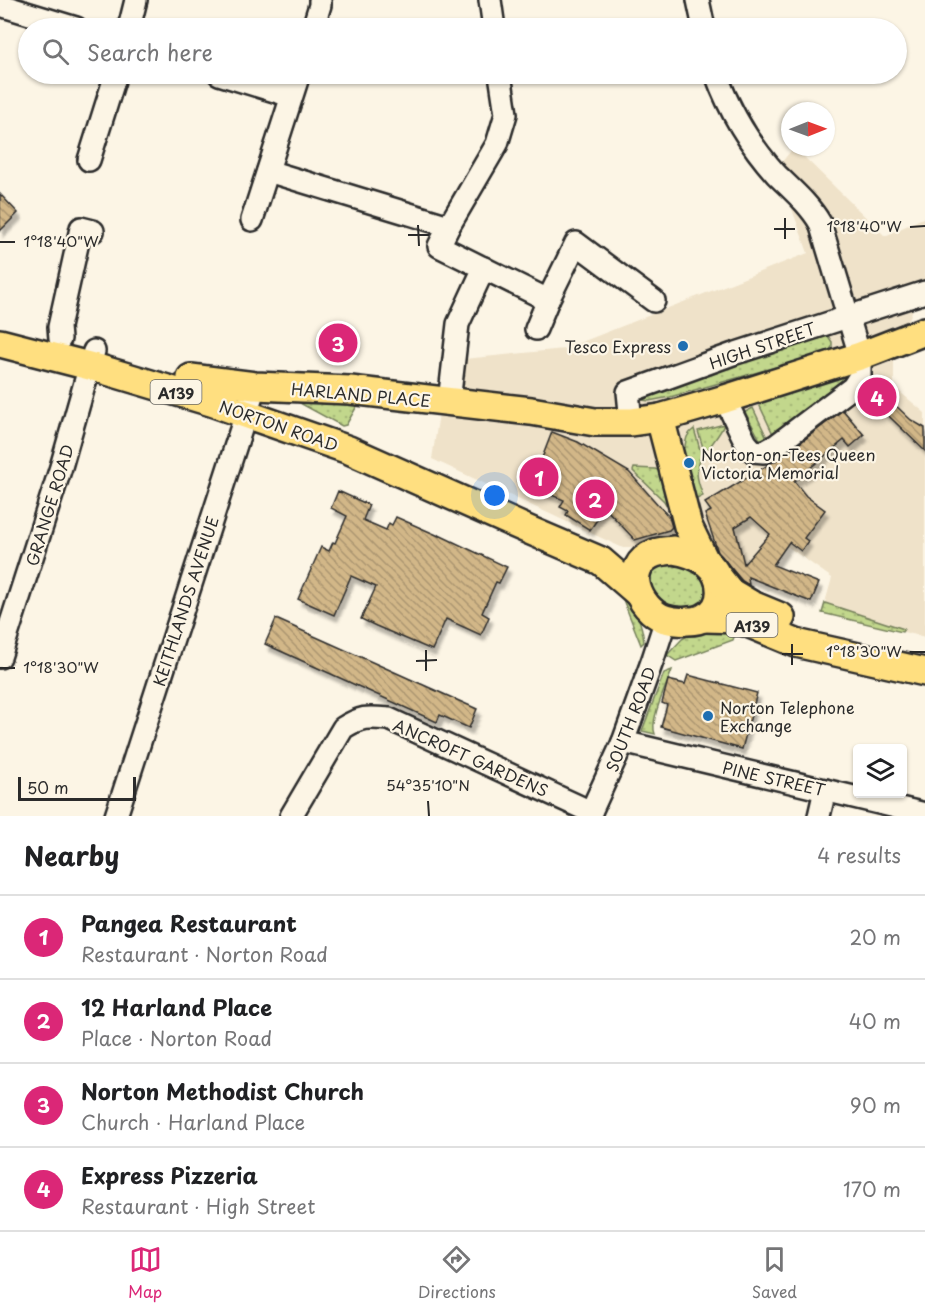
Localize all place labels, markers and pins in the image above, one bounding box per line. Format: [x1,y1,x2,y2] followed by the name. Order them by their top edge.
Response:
[318,320,358,366] pin: 3
[564,334,671,358] place label: Tesco Express
[676,339,690,353] marker: Tesco Express
[858,374,896,420] pin: 4
[701,442,876,484] place label: Norton-on-Tees Queen Victoria Memorial
[520,454,558,500] pin: 1
[682,456,696,470] marker: Norton-on-Tees Queen Victoria Memorial
[576,476,614,522] pin: 2
[720,695,855,737] place label: Norton Telephone Exchange
[701,709,715,723] marker: Norton Telephone Exchange

